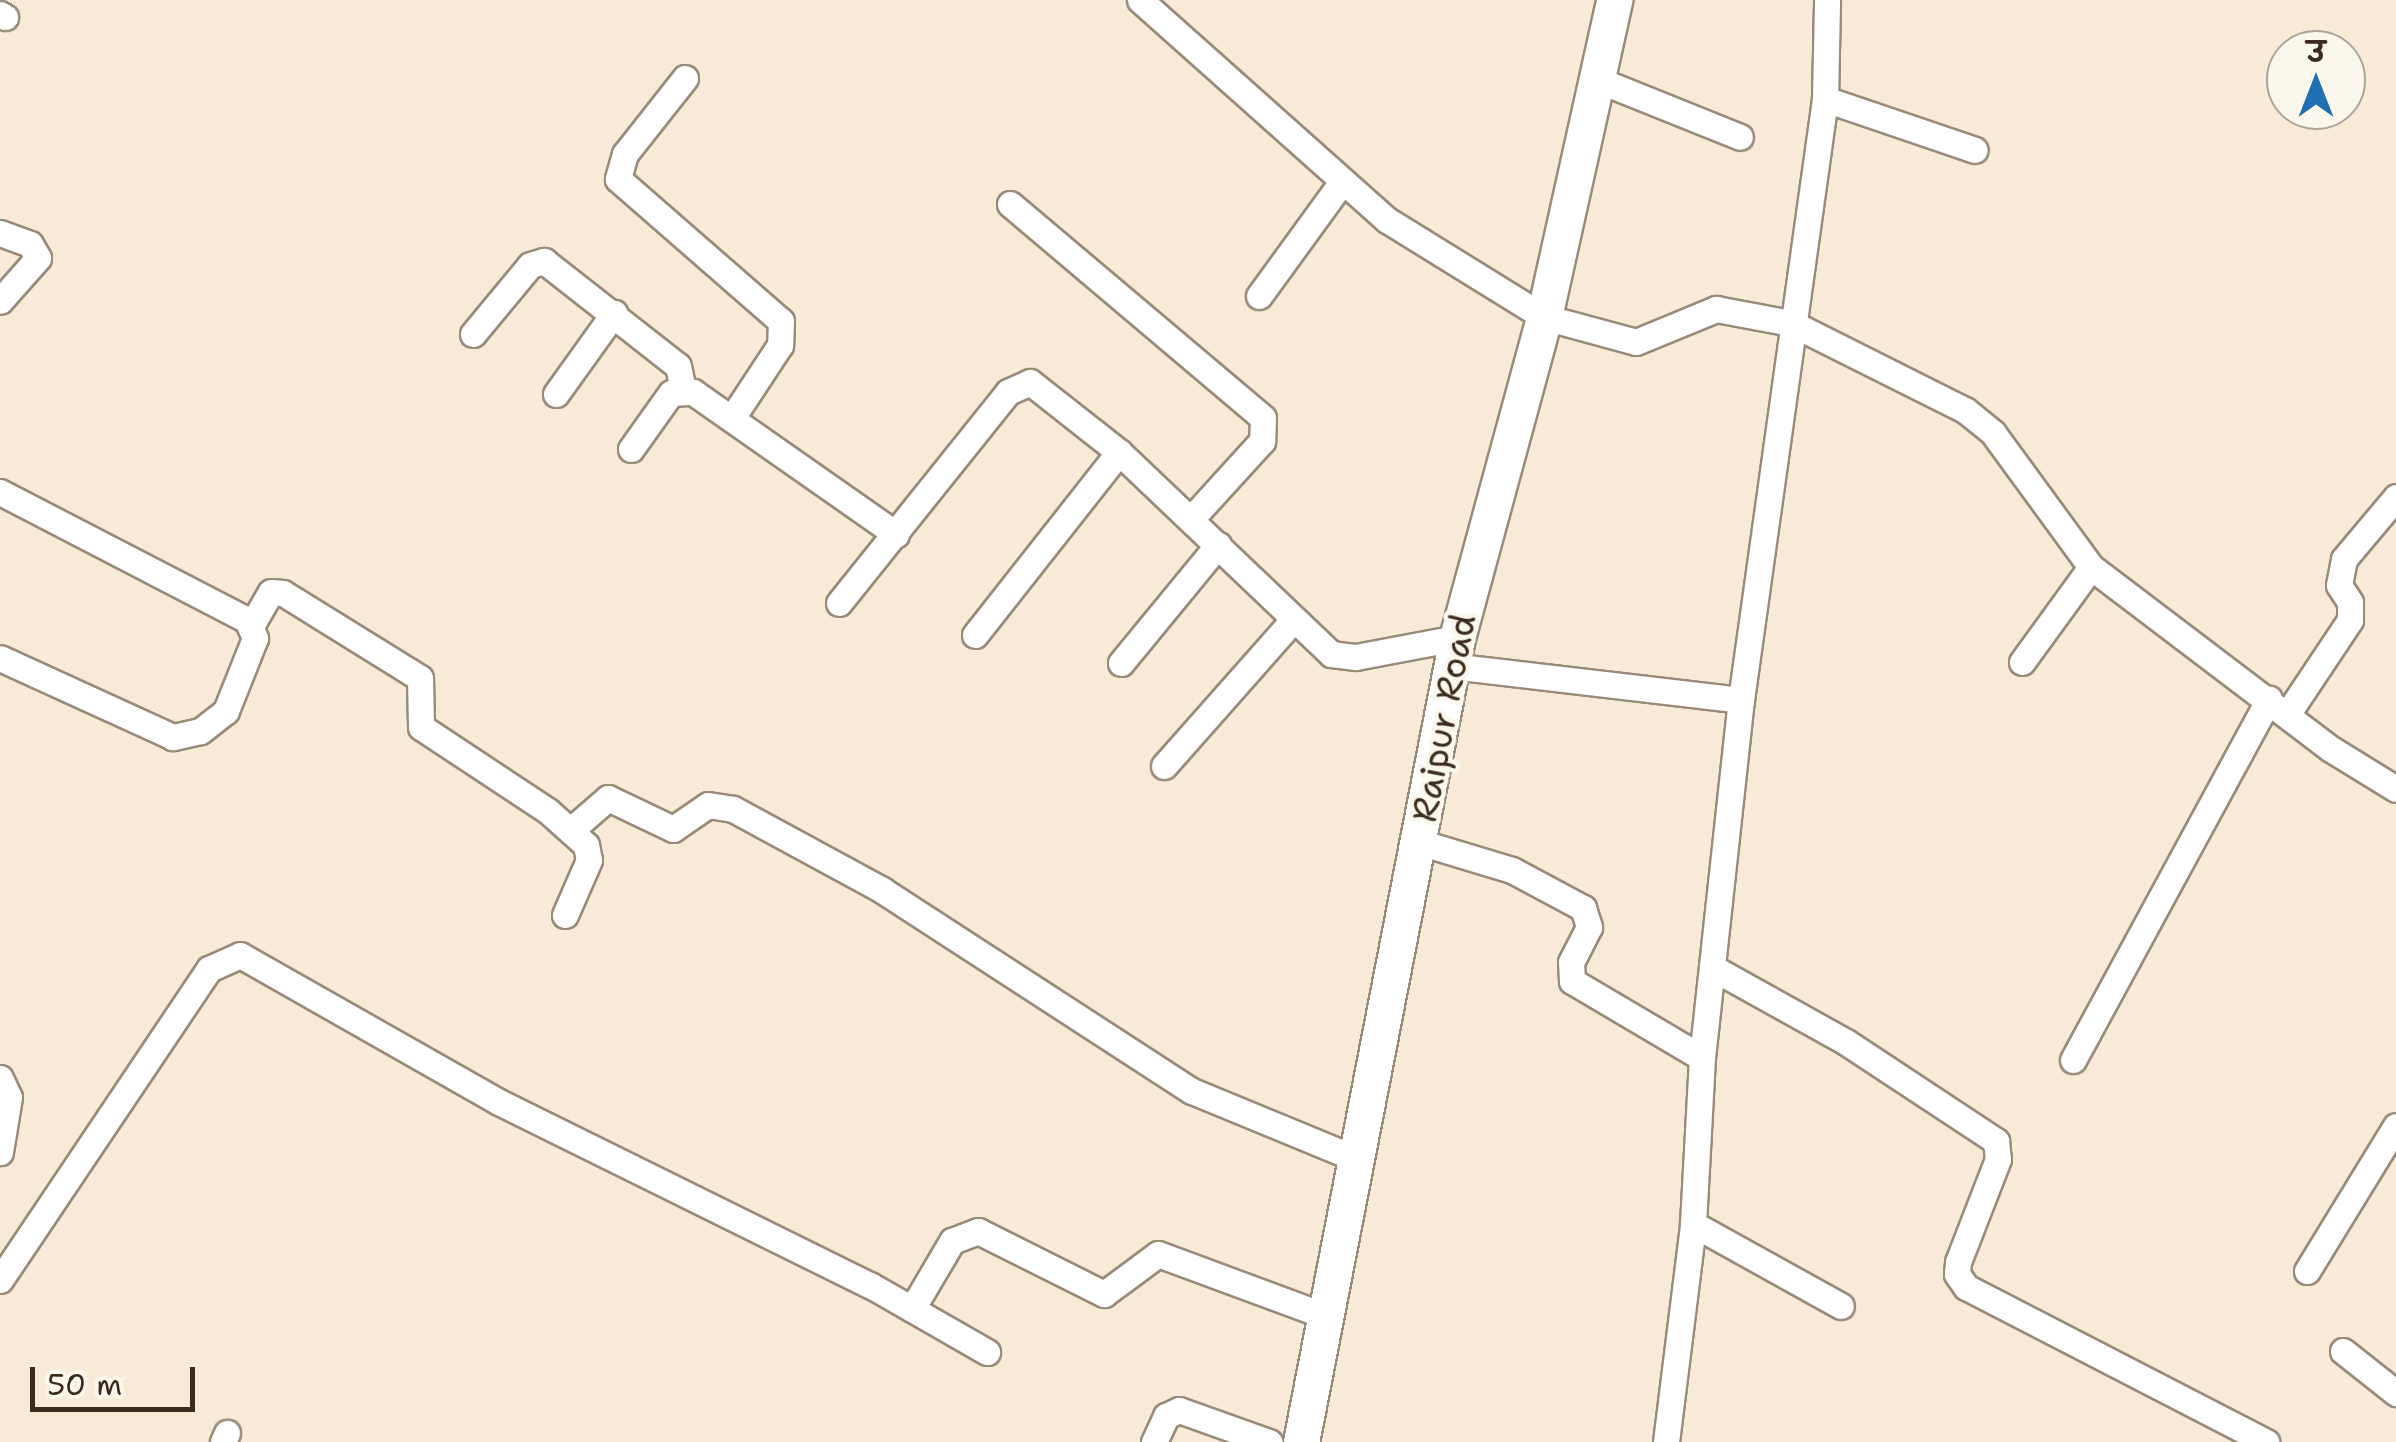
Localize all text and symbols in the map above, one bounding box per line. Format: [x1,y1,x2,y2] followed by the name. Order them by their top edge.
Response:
[2266,30,2366,130] north arrow
[2307,33,2325,71] text: उ
[1403,610,1485,826] street label: Raipur Road
[35,1347,200,1409] scale bar
[47,1364,122,1405] text: 50 m

